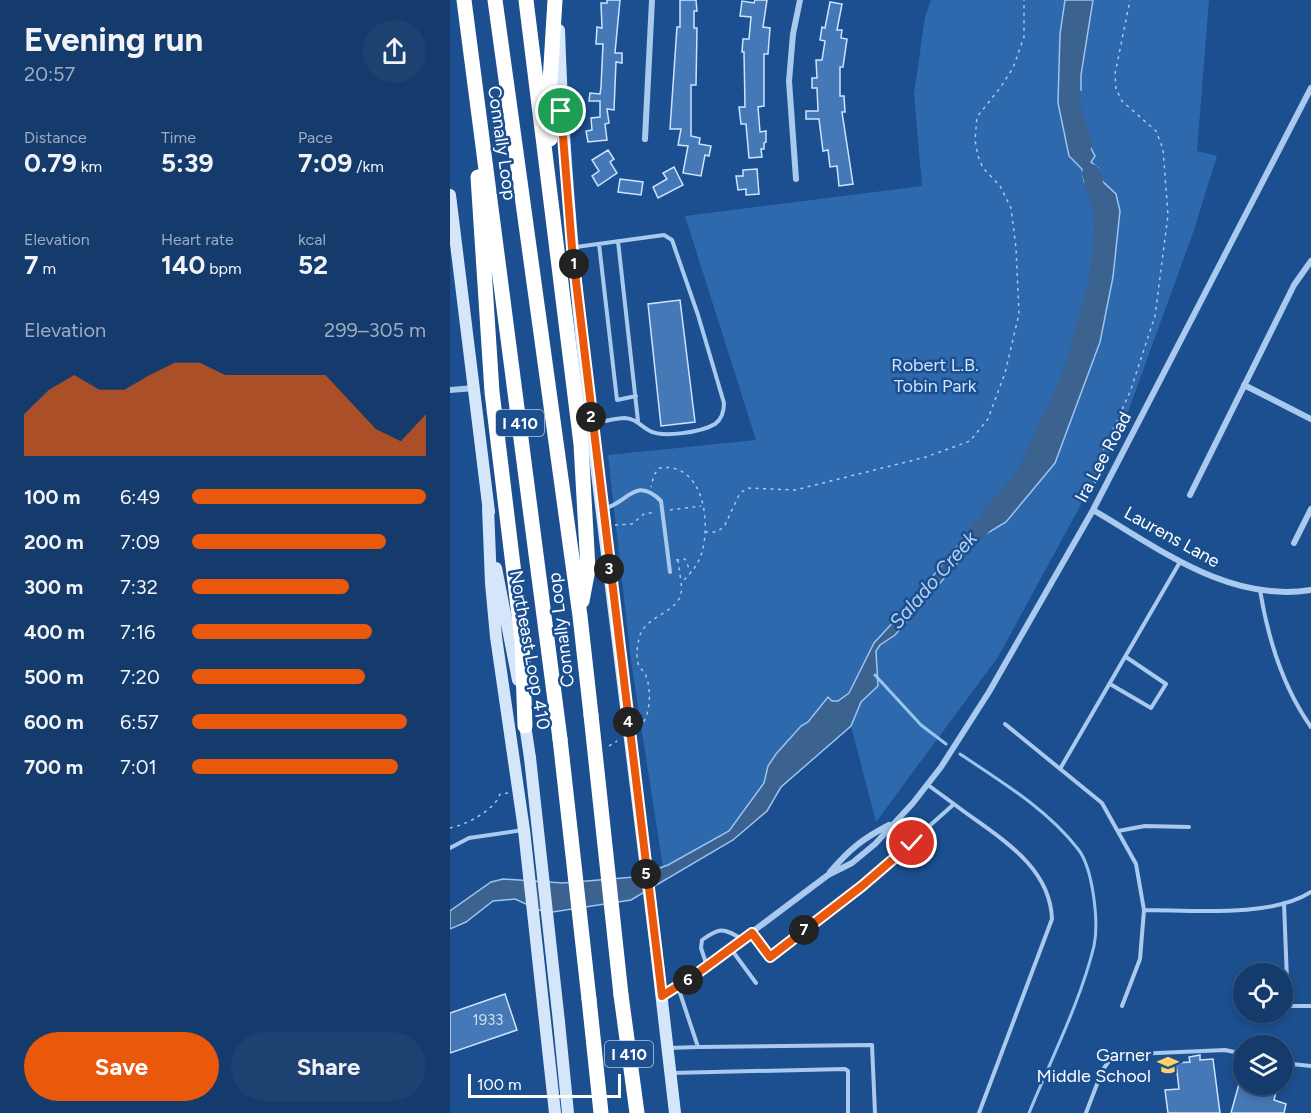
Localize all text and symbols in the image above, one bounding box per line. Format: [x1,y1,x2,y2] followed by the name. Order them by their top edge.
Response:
[24,20,203,59] text: Evening run
[363,20,426,83] button: share
[24,62,75,86] text: 20:57
[483,84,521,202] street label: Connally Loop
[535,85,586,136] pin
[544,94,577,127] icon: arrive
[24,128,87,147] text: Distance
[161,128,196,147] text: Time
[298,128,333,147] text: Pace
[24,147,77,179] text: 0.79
[161,147,213,179] text: 5:39
[298,147,352,179] text: 7:09
[77,157,102,176] text: km
[352,157,384,176] text: /km
[24,230,90,249] text: Elevation
[161,230,234,249] text: Heart rate
[298,230,326,249] text: kcal
[24,249,38,281] text: 7
[161,249,205,281] text: 140
[298,249,328,281] text: 52
[559,249,589,279] pin: 1
[571,254,577,273] text: 1
[38,259,56,278] text: m
[205,259,242,278] text: bpm
[24,318,106,342] text: Elevation
[324,318,426,342] text: 299–305 m
[891,354,979,397] park label: Robert L.B. Tobin Park
[576,402,606,432] pin: 2
[586,407,596,426] text: 2
[1070,408,1136,506] street label: Ira Lee Road
[496,410,544,436] road number: I 410
[24,485,81,509] text: 100 m
[120,485,160,509] text: 6:49
[1120,502,1224,572] street label: Laurens Lane
[884,525,983,634] water label: Salado Creek
[24,530,84,554] text: 200 m
[120,530,160,554] text: 7:09
[594,554,624,584] pin: 3
[605,559,613,578] text: 3
[505,569,555,731] street label: Northeast Loop 410
[543,571,579,689] street label: Connally Loop
[24,575,83,599] text: 300 m
[120,575,158,599] text: 7:32
[24,620,85,644] text: 400 m
[120,620,155,644] text: 7:16
[24,665,84,689] text: 500 m
[120,665,160,689] text: 7:20
[613,707,643,737] pin: 4
[24,710,84,734] text: 600 m
[120,710,159,734] text: 6:57
[623,712,633,731] text: 4
[24,755,83,779] text: 700 m
[120,755,157,779] text: 7:01
[886,817,937,868] pin
[895,826,928,859] icon: check
[631,859,661,889] pin: 5
[641,864,651,883] text: 5
[789,915,819,945] pin: 7
[800,920,808,939] text: 7
[1233,963,1293,1095] map controls
[1233,963,1293,1023] button: locate
[673,965,703,995] pin: 6
[683,970,693,989] text: 6
[472,1011,504,1029] house number: 1933
[24,1032,219,1101] button: Save
[231,1032,426,1101] button: Share
[1233,1035,1293,1095] button: layers
[605,1041,653,1067] road number: I 410
[1037,1044,1151,1087] place label: Garner Middle School
[1156,1053,1180,1077] school or university icon: Garner Middle School
[468,1071,621,1098] scale bar
[477,1075,522,1094] text: 100 m

